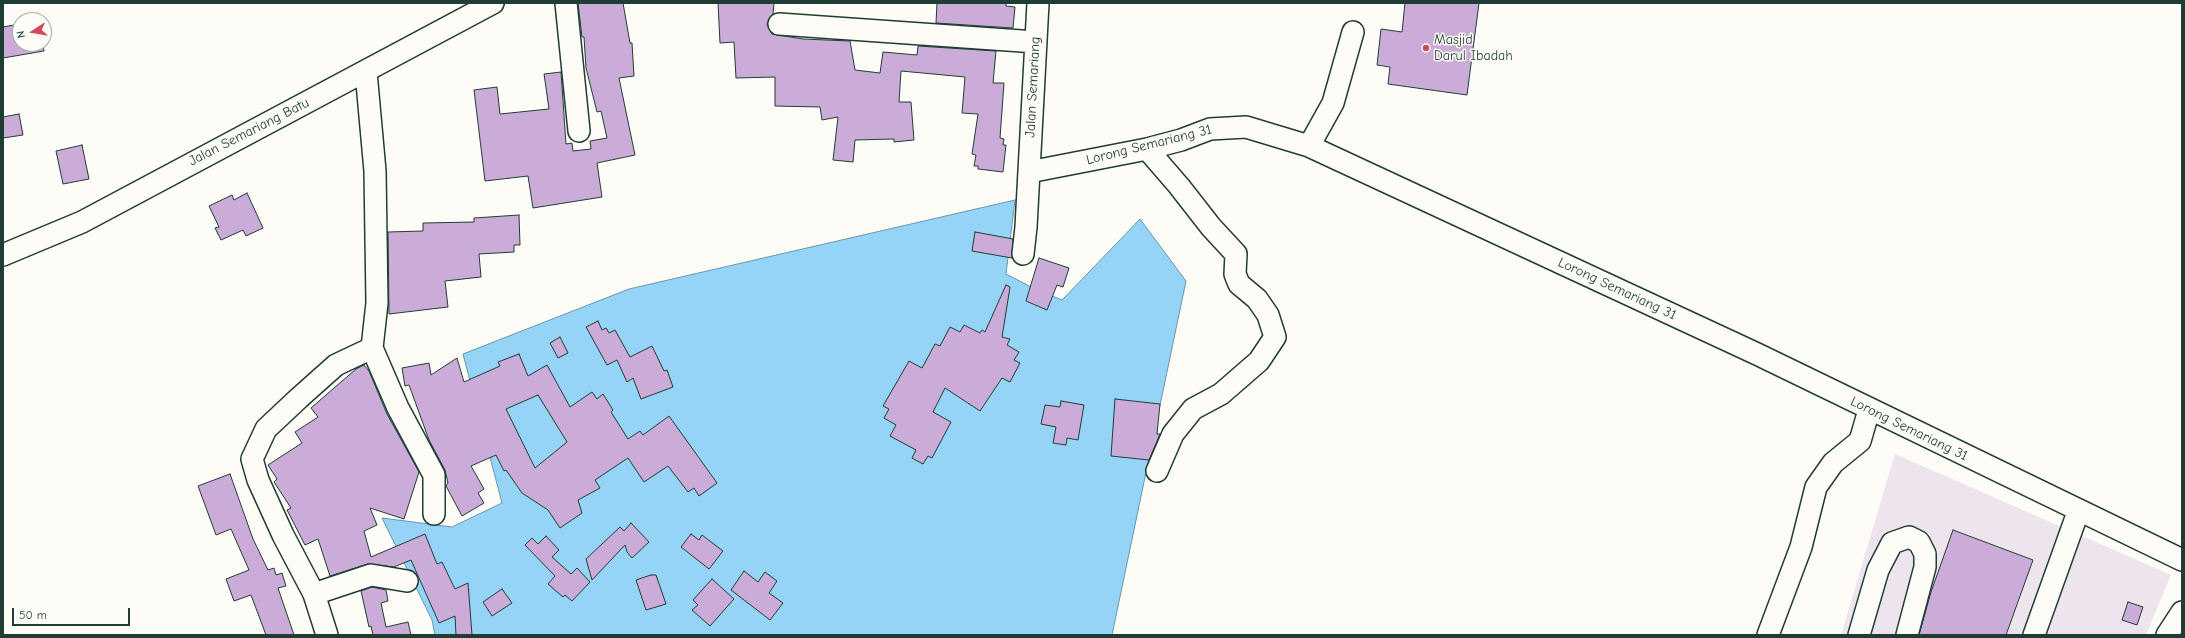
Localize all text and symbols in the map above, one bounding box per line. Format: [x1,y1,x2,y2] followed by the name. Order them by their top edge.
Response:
[12,12,52,52] north arrow
[14,30,28,39] text: N
[1434,32,1513,64] place label: Masjid Darul Ibadah
[1022,36,1044,138] street label: Jalan Semariang
[1421,43,1431,53] marker: Masjid Darul Ibadah
[186,94,312,170] street label: Jalan Semariang Batu
[1085,121,1213,169] street label: Lorong Semariang 31
[1555,254,1679,324] street label: Lorong Semariang 31
[1847,393,1971,465] street label: Lorong Semariang 31
[14,600,132,626] scale bar
[19,608,47,622] text: 50 m

